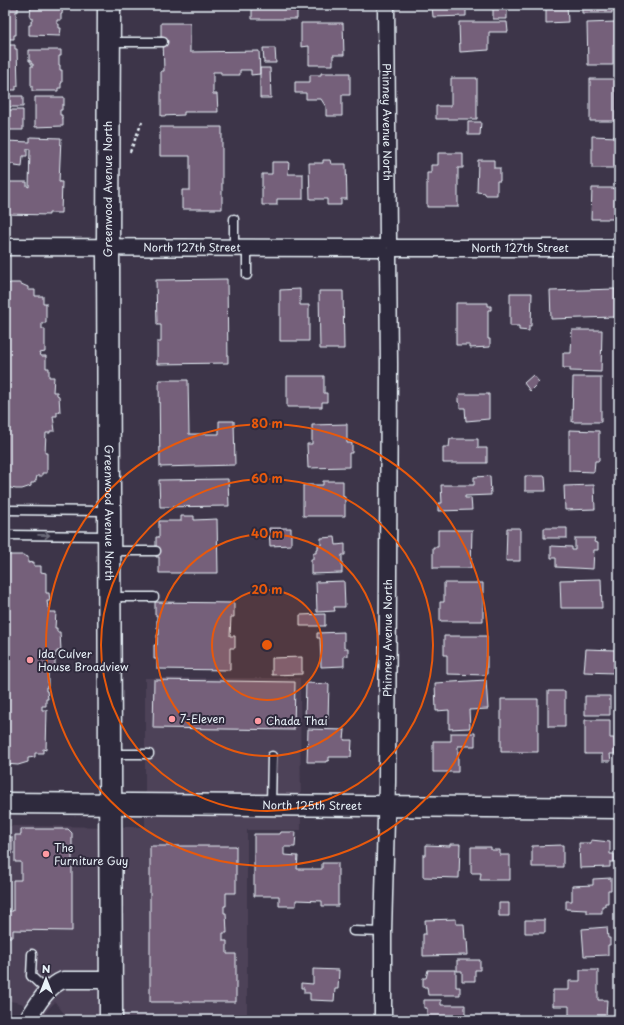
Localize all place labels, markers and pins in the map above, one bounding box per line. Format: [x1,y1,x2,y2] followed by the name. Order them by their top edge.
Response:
[260,638,274,652] centre of rings
[38,645,129,675] place label: Ida Culver House Broadview
[25,655,35,665] marker: Ida Culver House Broadview
[180,710,225,727] place label: 7-Eleven
[266,712,328,729] place label: Chada Thai
[167,714,177,724] marker: 7-Eleven
[253,716,263,726] marker: Chada Thai
[54,839,128,869] place label: The Furniture Guy
[41,849,51,859] marker: The Furniture Guy

